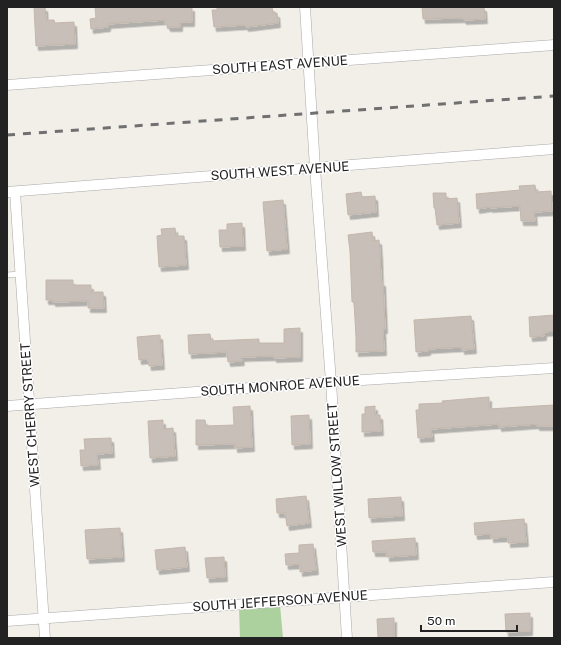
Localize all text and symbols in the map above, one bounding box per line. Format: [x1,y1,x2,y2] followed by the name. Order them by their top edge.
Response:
[212,53,348,77] street label: SOUTH EAST AVENUE
[210,159,350,183] street label: SOUTH WEST AVENUE
[17,342,43,488] street label: WEST CHERRY STREET
[200,373,360,399] street label: SOUTH MONROE AVENUE
[324,402,350,548] street label: WEST WILLOW STREET
[192,587,368,615] street label: SOUTH JEFFERSON AVENUE
[421,607,517,633] scale bar
[427,614,455,628] text: 50 m

